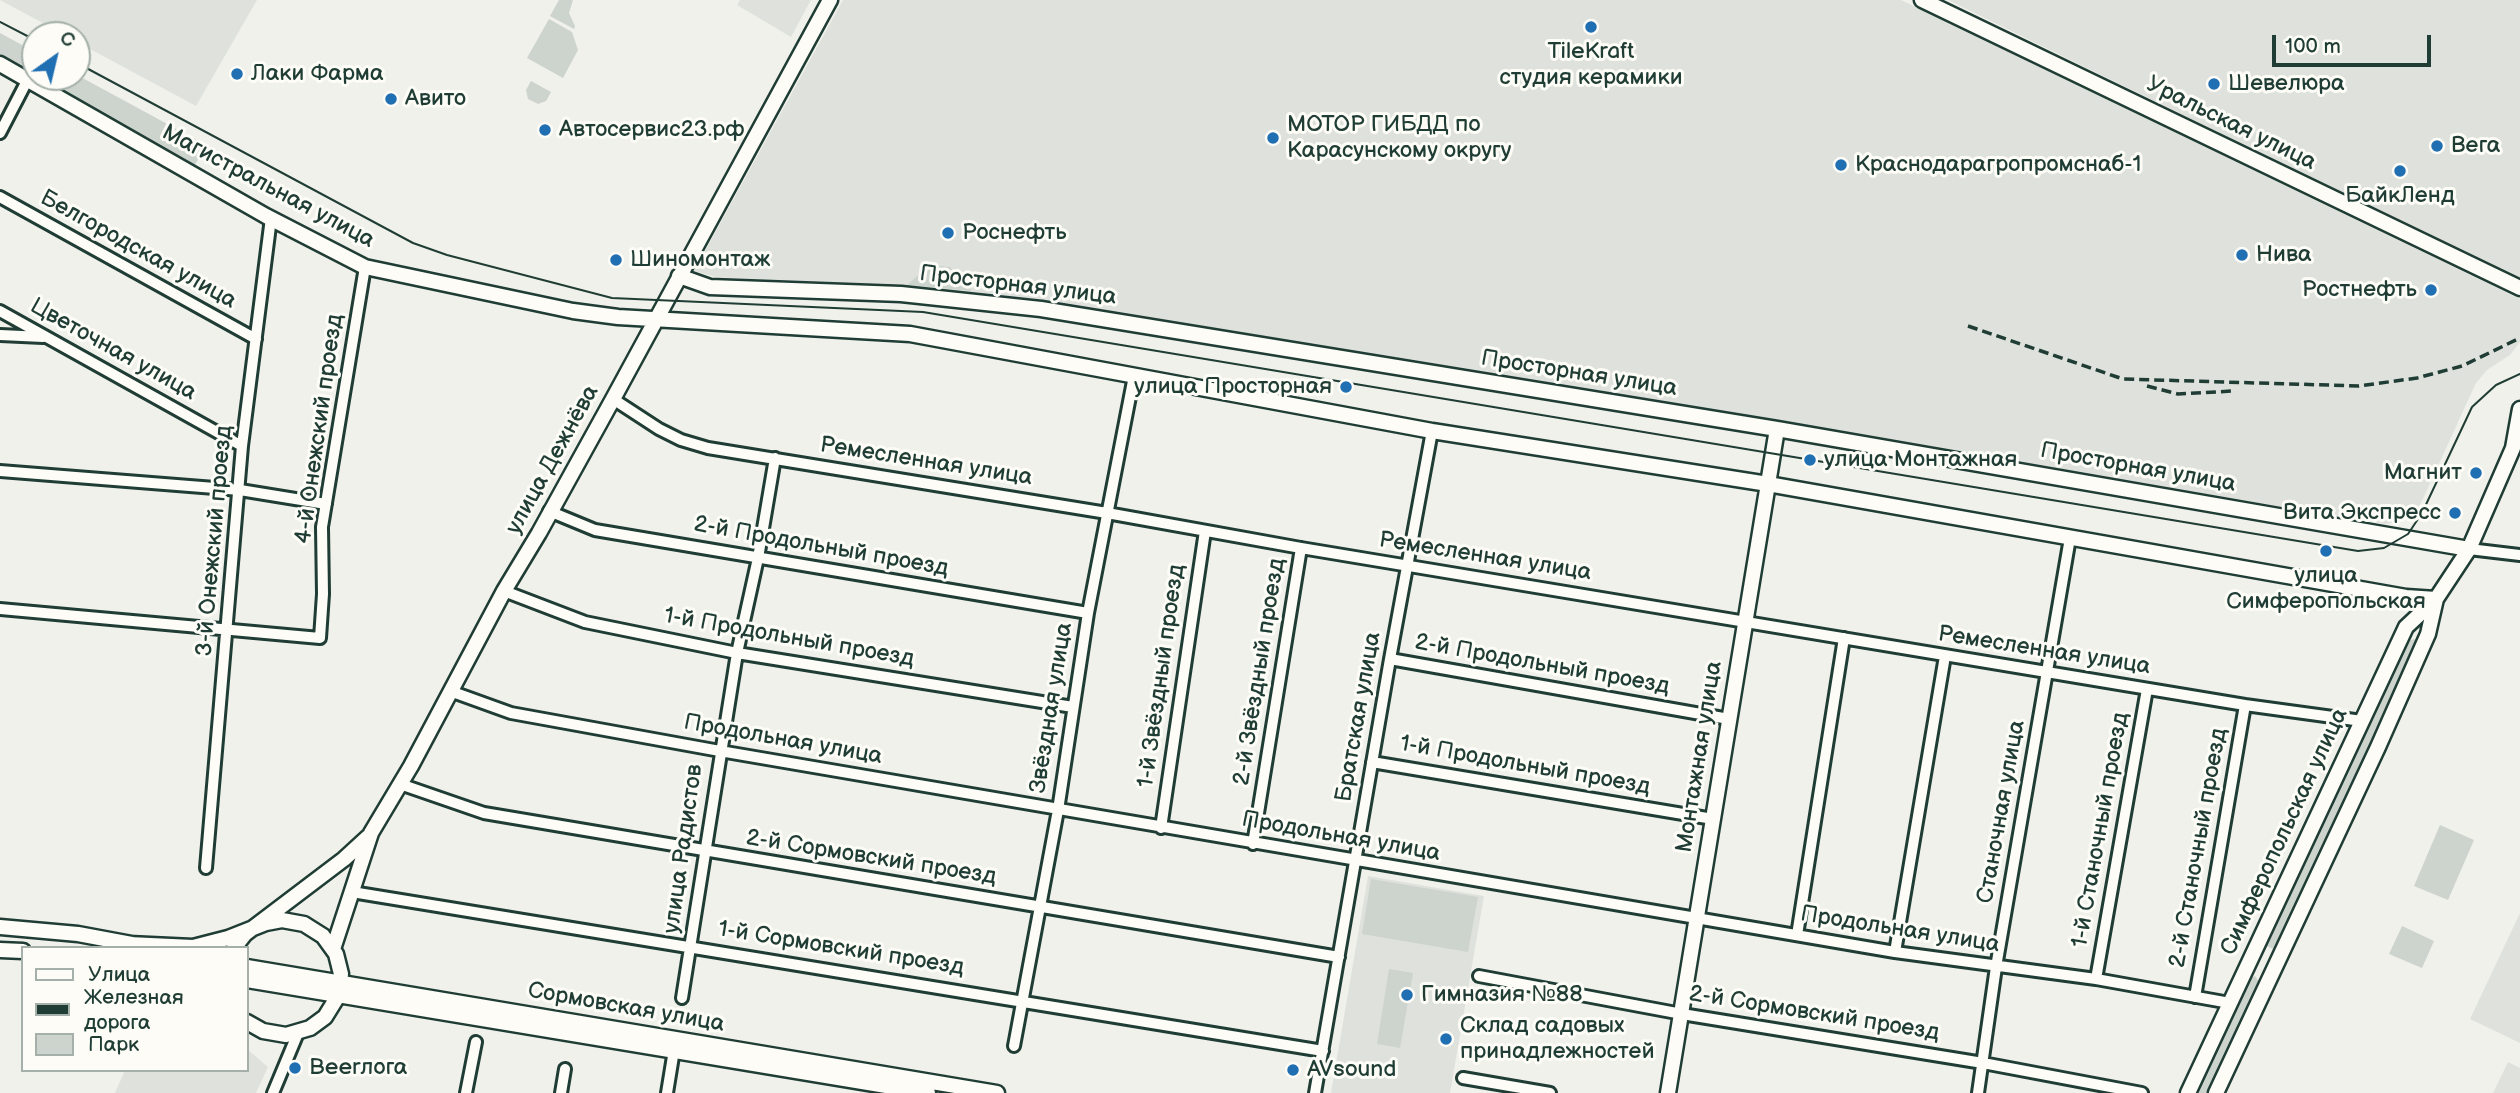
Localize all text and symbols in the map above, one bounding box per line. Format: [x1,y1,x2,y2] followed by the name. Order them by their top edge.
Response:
[1583,19,1599,35] marker: TileKraft студия керамики
[21,21,91,91] north arrow
[2275,21,2434,65] scale bar
[55,27,79,53] text: С
[2285,34,2341,59] text: 100 m
[1499,38,1683,92] place label: TileKraft студия керамики
[251,60,384,88] place label: Лаки Фарма
[229,66,245,82] marker: Лаки Фарма
[2228,70,2345,98] place label: Шевелюра
[2142,71,2320,177] street label: Уральская улица
[2206,76,2222,92] marker: Шевелюра
[405,85,466,113] place label: Авито
[383,91,399,107] marker: Авито
[1287,111,1511,165] place label: МОТОР ГИБДД по Карасунскому округу
[559,116,744,144] place label: Автосервис23.рф
[157,119,379,255] street label: Магистральная улица
[537,122,553,138] marker: Автосервис23.рф
[1265,130,1281,146] marker: МОТОР ГИБДД по Карасунскому округу
[2451,132,2500,160] place label: Вега
[2429,138,2445,154] marker: Вега
[1855,151,2141,179] place label: Краснодарагропромснаб-1
[1833,157,1849,173] marker: Краснодарагропромснаб-1
[2392,163,2408,179] marker: БайкЛенд
[2345,182,2455,210] place label: БайкЛенд
[35,185,241,315] street label: Белгородская улица
[962,219,1067,247] place label: Роснефть
[940,225,956,241] marker: Роснефть
[2256,241,2312,269] place label: Нива
[630,246,770,274] place label: Шиномонтаж
[2234,247,2250,263] marker: Нива
[608,252,624,268] marker: Шиномонтаж
[918,260,1118,312] street label: Просторная улица
[2302,276,2417,304] place label: Ростнефть
[2423,282,2439,298] marker: Ростнефть
[25,293,201,407] street label: Цветочная улица
[290,312,350,546] street label: 4-й Онежский проезд
[1479,345,1679,403] street label: Просторная улица
[1134,373,1332,401] place label: улица Просторная
[1338,379,1354,395] marker: улица Просторная
[501,381,605,539] street label: улица Дежнёва
[191,424,239,658] street label: 3-й Онежский проезд
[818,432,1034,492] street label: Ремесленная улица
[2038,437,2238,499] street label: Просторная улица
[1824,446,2017,474] place label: улица Монтажная
[1802,452,1818,468] marker: улица Монтажная
[2384,459,2462,487] place label: Магнит
[2468,465,2484,481] marker: Магнит
[2283,499,2441,527] place label: Вита Экспресс
[2447,505,2463,521] marker: Вита Экспресс
[691,511,951,583] street label: 2-й Продольный проезд
[1377,527,1593,587] street label: Ремесленная улица
[2318,543,2334,559] marker: улица Симферопольская
[1228,556,1292,788] street label: 2-й Звёздный проезд
[2226,562,2426,616] place label: улица Симферопольская
[1133,563,1191,789] street label: 1-й Звёздный проезд
[662,602,916,674] street label: 1-й Продольный проезд
[1025,621,1079,795] street label: Звёздная улица
[1936,621,2152,681] street label: Ремесленная улица
[1412,629,1672,701] street label: 2-й Продольный проезд
[1330,630,1388,804] street label: Братская улица
[1671,659,1729,855] street label: Монтажная улица
[2216,704,2354,960] street label: Симферопольская улица
[682,709,884,771] street label: Продольная улица
[2067,710,2135,950] street label: 1-й Станочный проезд
[1972,718,2032,906] street label: Станочная улица
[2164,726,2234,970] street label: 2-й Станочный проезд
[1398,730,1652,802] street label: 1-й Продольный проезд
[658,763,710,935] street label: улица Радистов
[1240,806,1442,868] street label: Продольная улица
[744,825,998,891] street label: 2-й Сормовский проезд
[1799,901,2001,959] street label: Продольная улица
[716,916,966,982] street label: 1-й Сормовский проезд
[21,946,248,1072] legend
[88,962,150,987] text: Улица
[526,977,726,1039] street label: Сормовская улица
[1421,981,1583,1009] place label: Гимназия №88
[1687,981,1941,1047] street label: 2-й Сормовский проезд
[84,985,184,1035] text: Железная дорога
[1399,987,1415,1003] marker: Гимназия №88
[1460,1012,1655,1066] place label: Склад садовых принадлежностей
[1438,1031,1454,1047] marker: Склад садовых принадлежностей
[88,1032,139,1057] text: Парк
[309,1054,407,1082] place label: Beerлога
[1307,1056,1396,1084] place label: AVsound
[287,1060,303,1076] marker: Beerлога
[1285,1062,1301,1078] marker: AVsound

